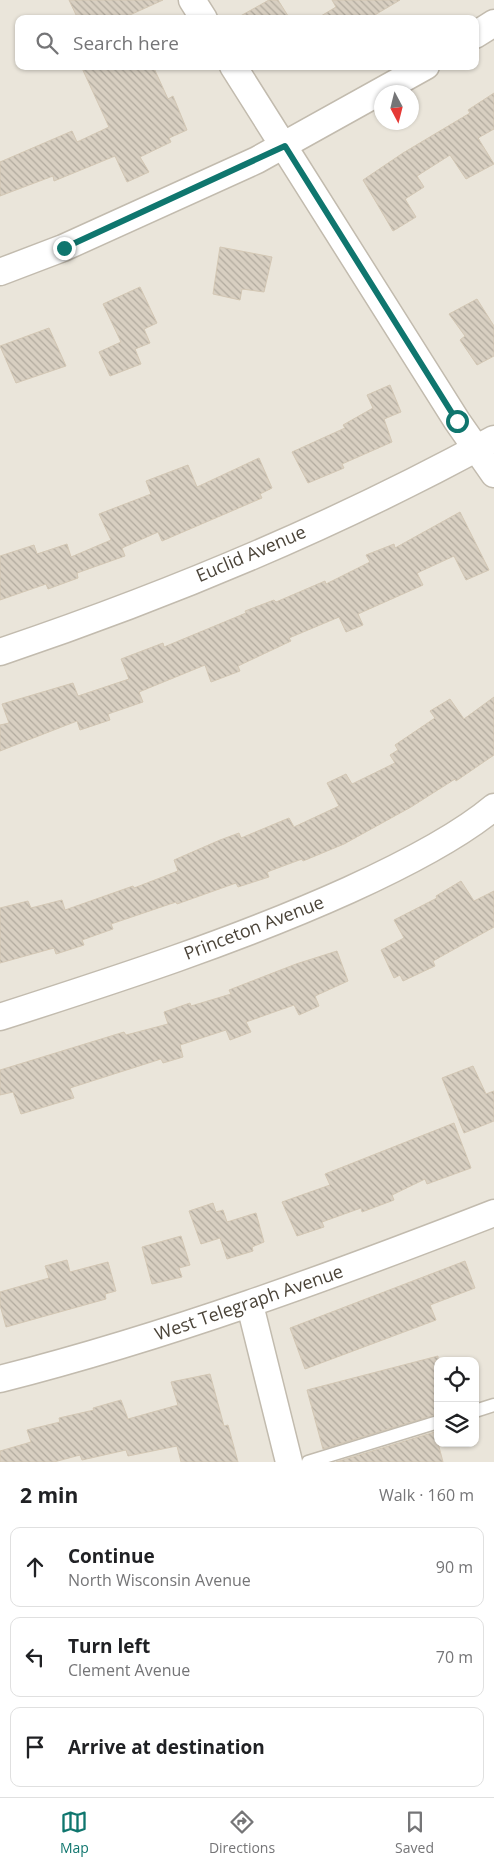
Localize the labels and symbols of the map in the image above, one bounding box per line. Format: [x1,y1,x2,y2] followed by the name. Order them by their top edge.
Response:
[374,85,419,130] north arrow
[53,237,76,260] route end
[446,410,469,433] route start
[192,519,309,587] street label: Euclid Avenue
[180,889,327,965] street label: Princeton Avenue
[151,1259,346,1346] street label: West Telegraph Avenue

